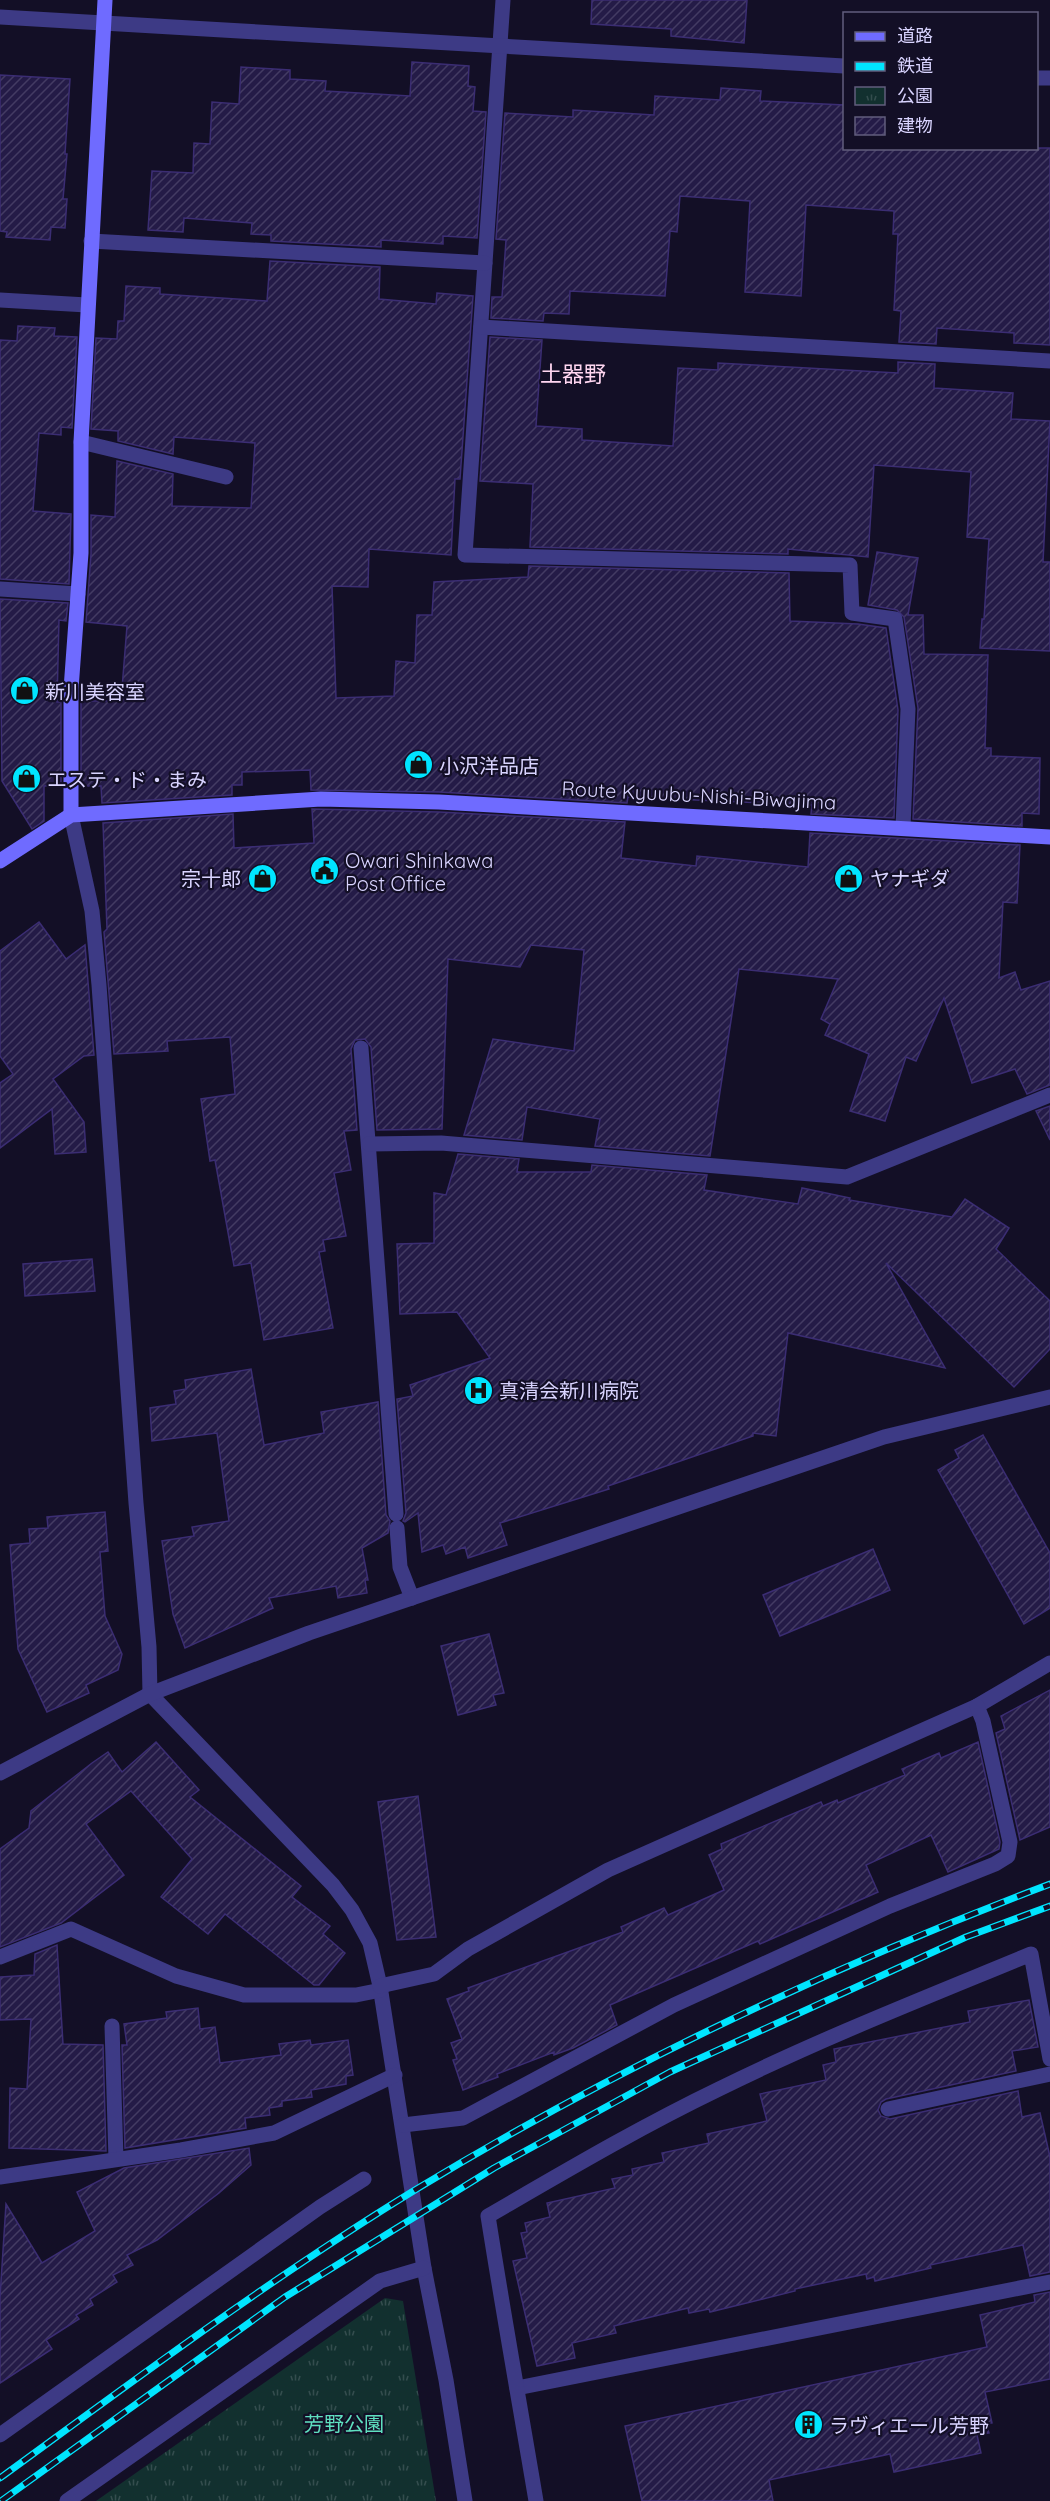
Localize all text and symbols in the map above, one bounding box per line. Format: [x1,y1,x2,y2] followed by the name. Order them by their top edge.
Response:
[843,12,1038,150] legend
[897,24,933,47] text: 道路
[897,54,933,77] text: 鉄道
[897,84,933,107] text: 公園
[897,114,933,137] text: 建物
[540,360,606,388] district label: 土器野
[8,675,40,707] shop icon: 新川美容室
[45,679,145,704] place label: 新川美容室
[402,749,434,781] shop icon: 小沢洋品店
[439,753,539,778] place label: 小沢洋品店
[10,763,42,795] shop icon: エステ・ド・まみ
[47,767,207,792] place label: エステ・ド・まみ
[561,775,837,815] street label: Route Kyuubu-Nishi-Biwajima
[345,848,493,896] place label: Owari Shinkawa Post Office
[308,855,340,887] public building icon: Owari Shinkawa Post Office
[246,862,278,894] shop icon: 宗十郎
[833,862,865,894] shop icon: ヤナギダ
[181,866,241,891] place label: 宗十郎
[870,866,950,891] place label: ヤナギダ
[462,1374,494,1406] hospital icon: 真清会新川病院
[499,1378,639,1403] place label: 真清会新川病院
[792,2409,824,2441] building icon: ラヴィエール芳野
[304,2411,384,2436] park label: 芳野公園
[829,2413,989,2438] place label: ラヴィエール芳野

